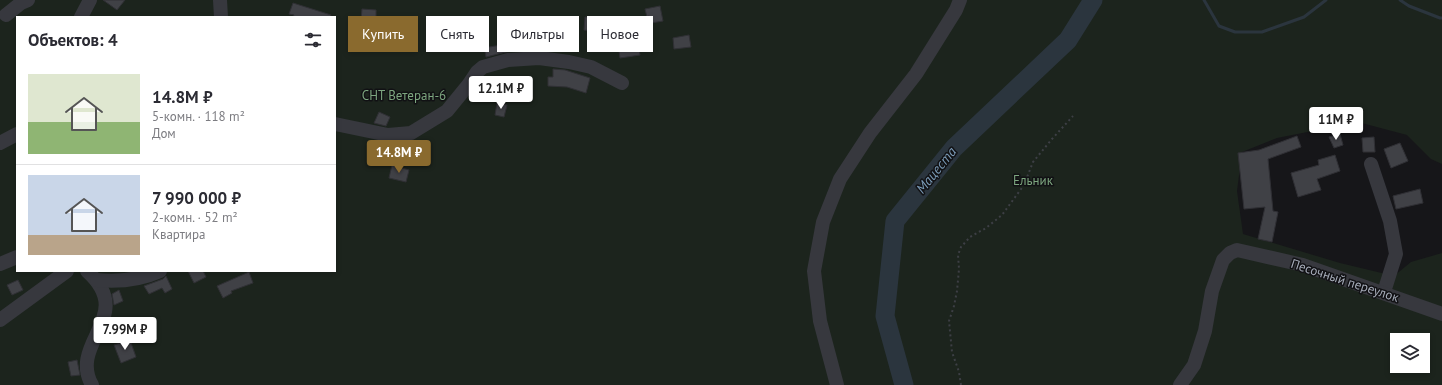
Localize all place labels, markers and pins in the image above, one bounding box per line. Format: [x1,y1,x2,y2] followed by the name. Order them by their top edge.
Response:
[464,76,538,110] pin: 12.1M ₽
[1308,107,1364,141] pin: 11M ₽
[362,140,436,174] pin: 14.8M ₽
[88,317,162,351] pin: 7.99M ₽

